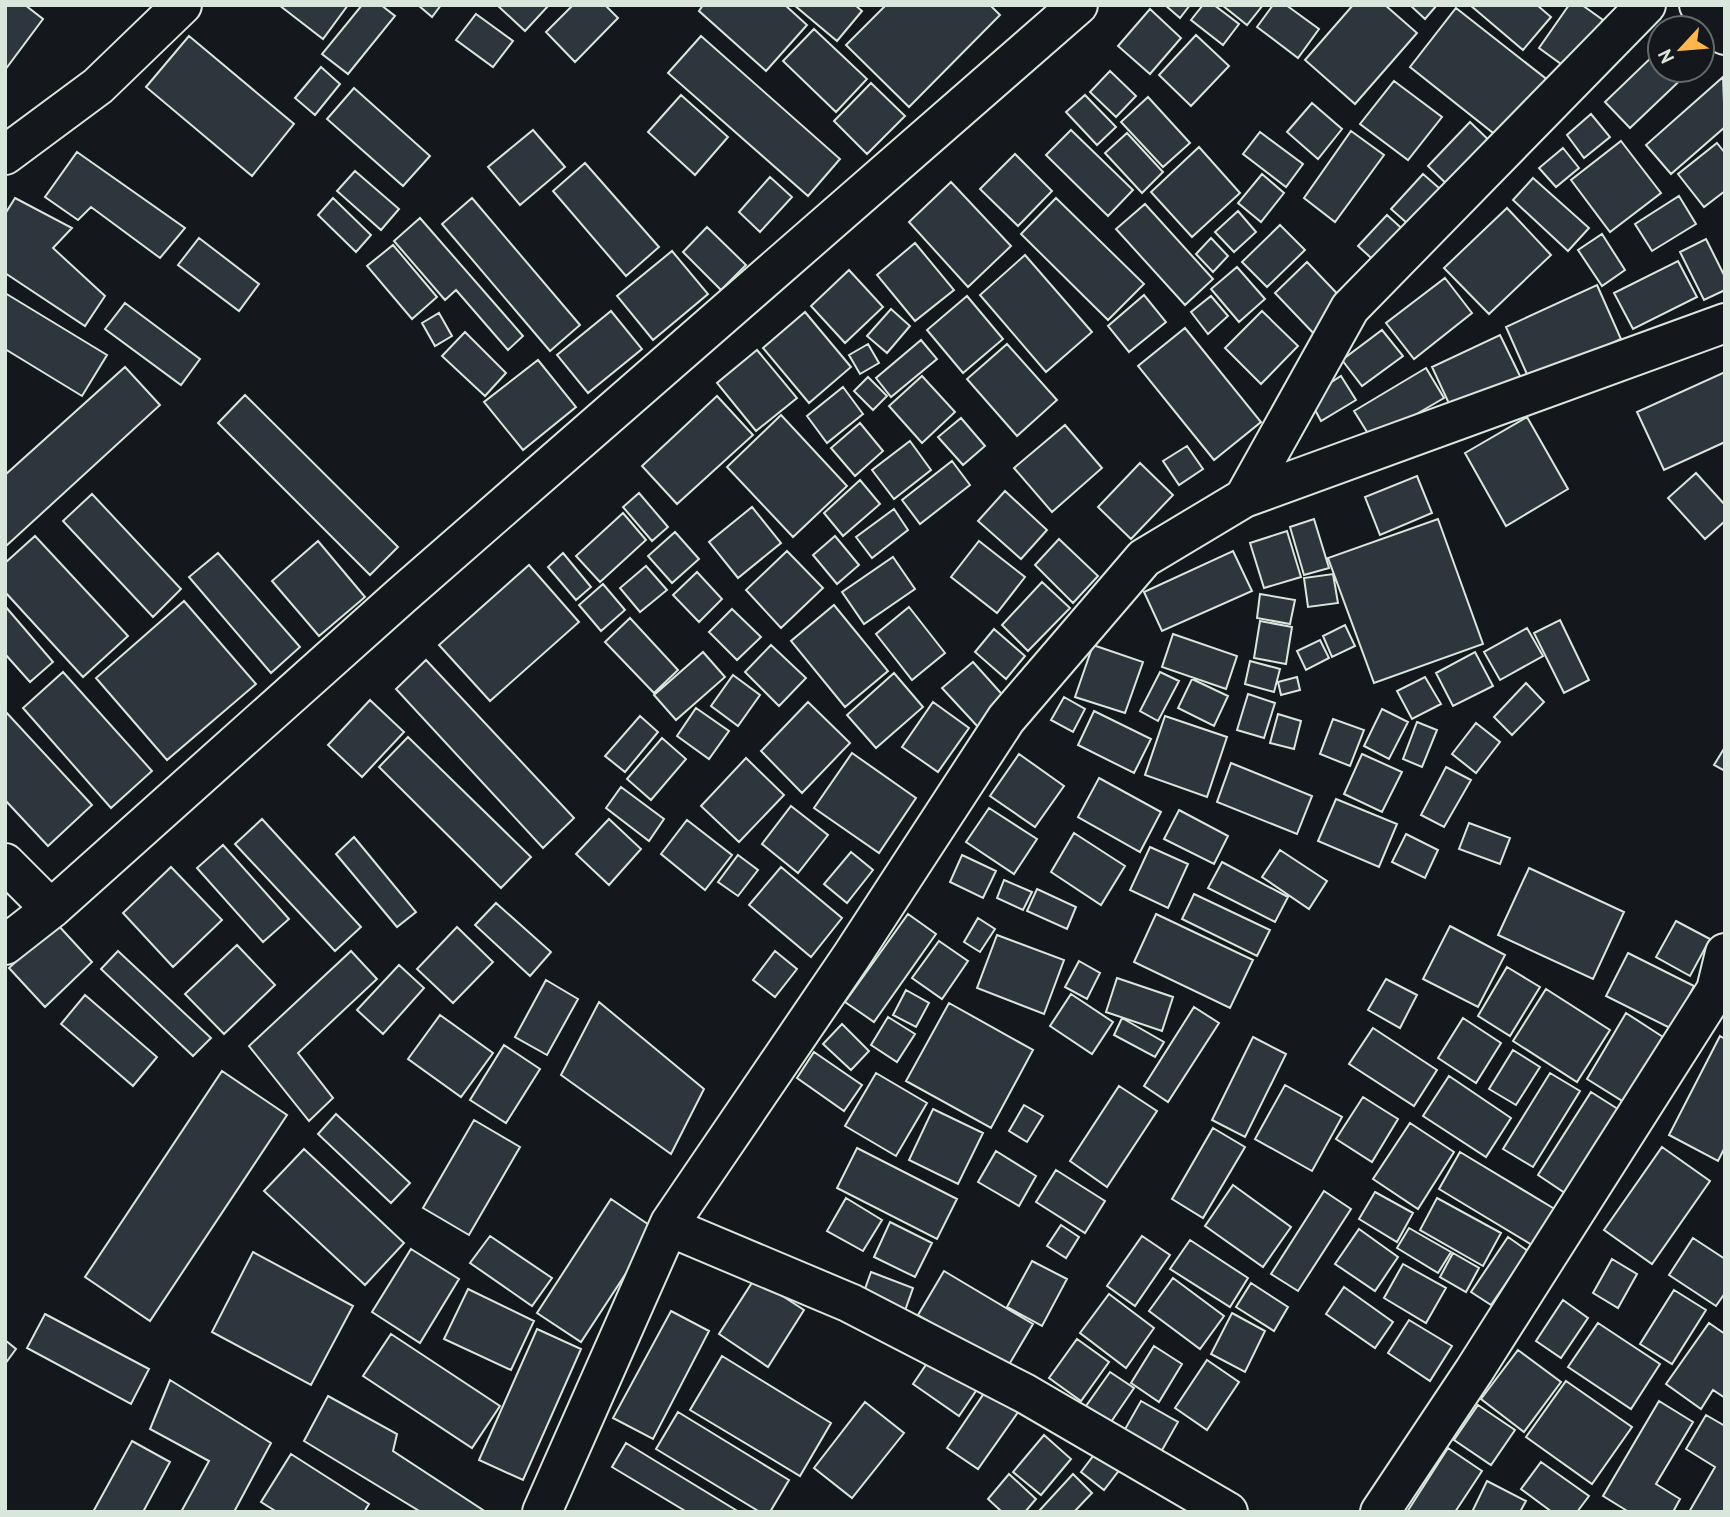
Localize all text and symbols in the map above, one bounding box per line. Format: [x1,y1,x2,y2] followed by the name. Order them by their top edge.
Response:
[1646,14,1716,84] north arrow
[1652,46,1679,67] text: N

